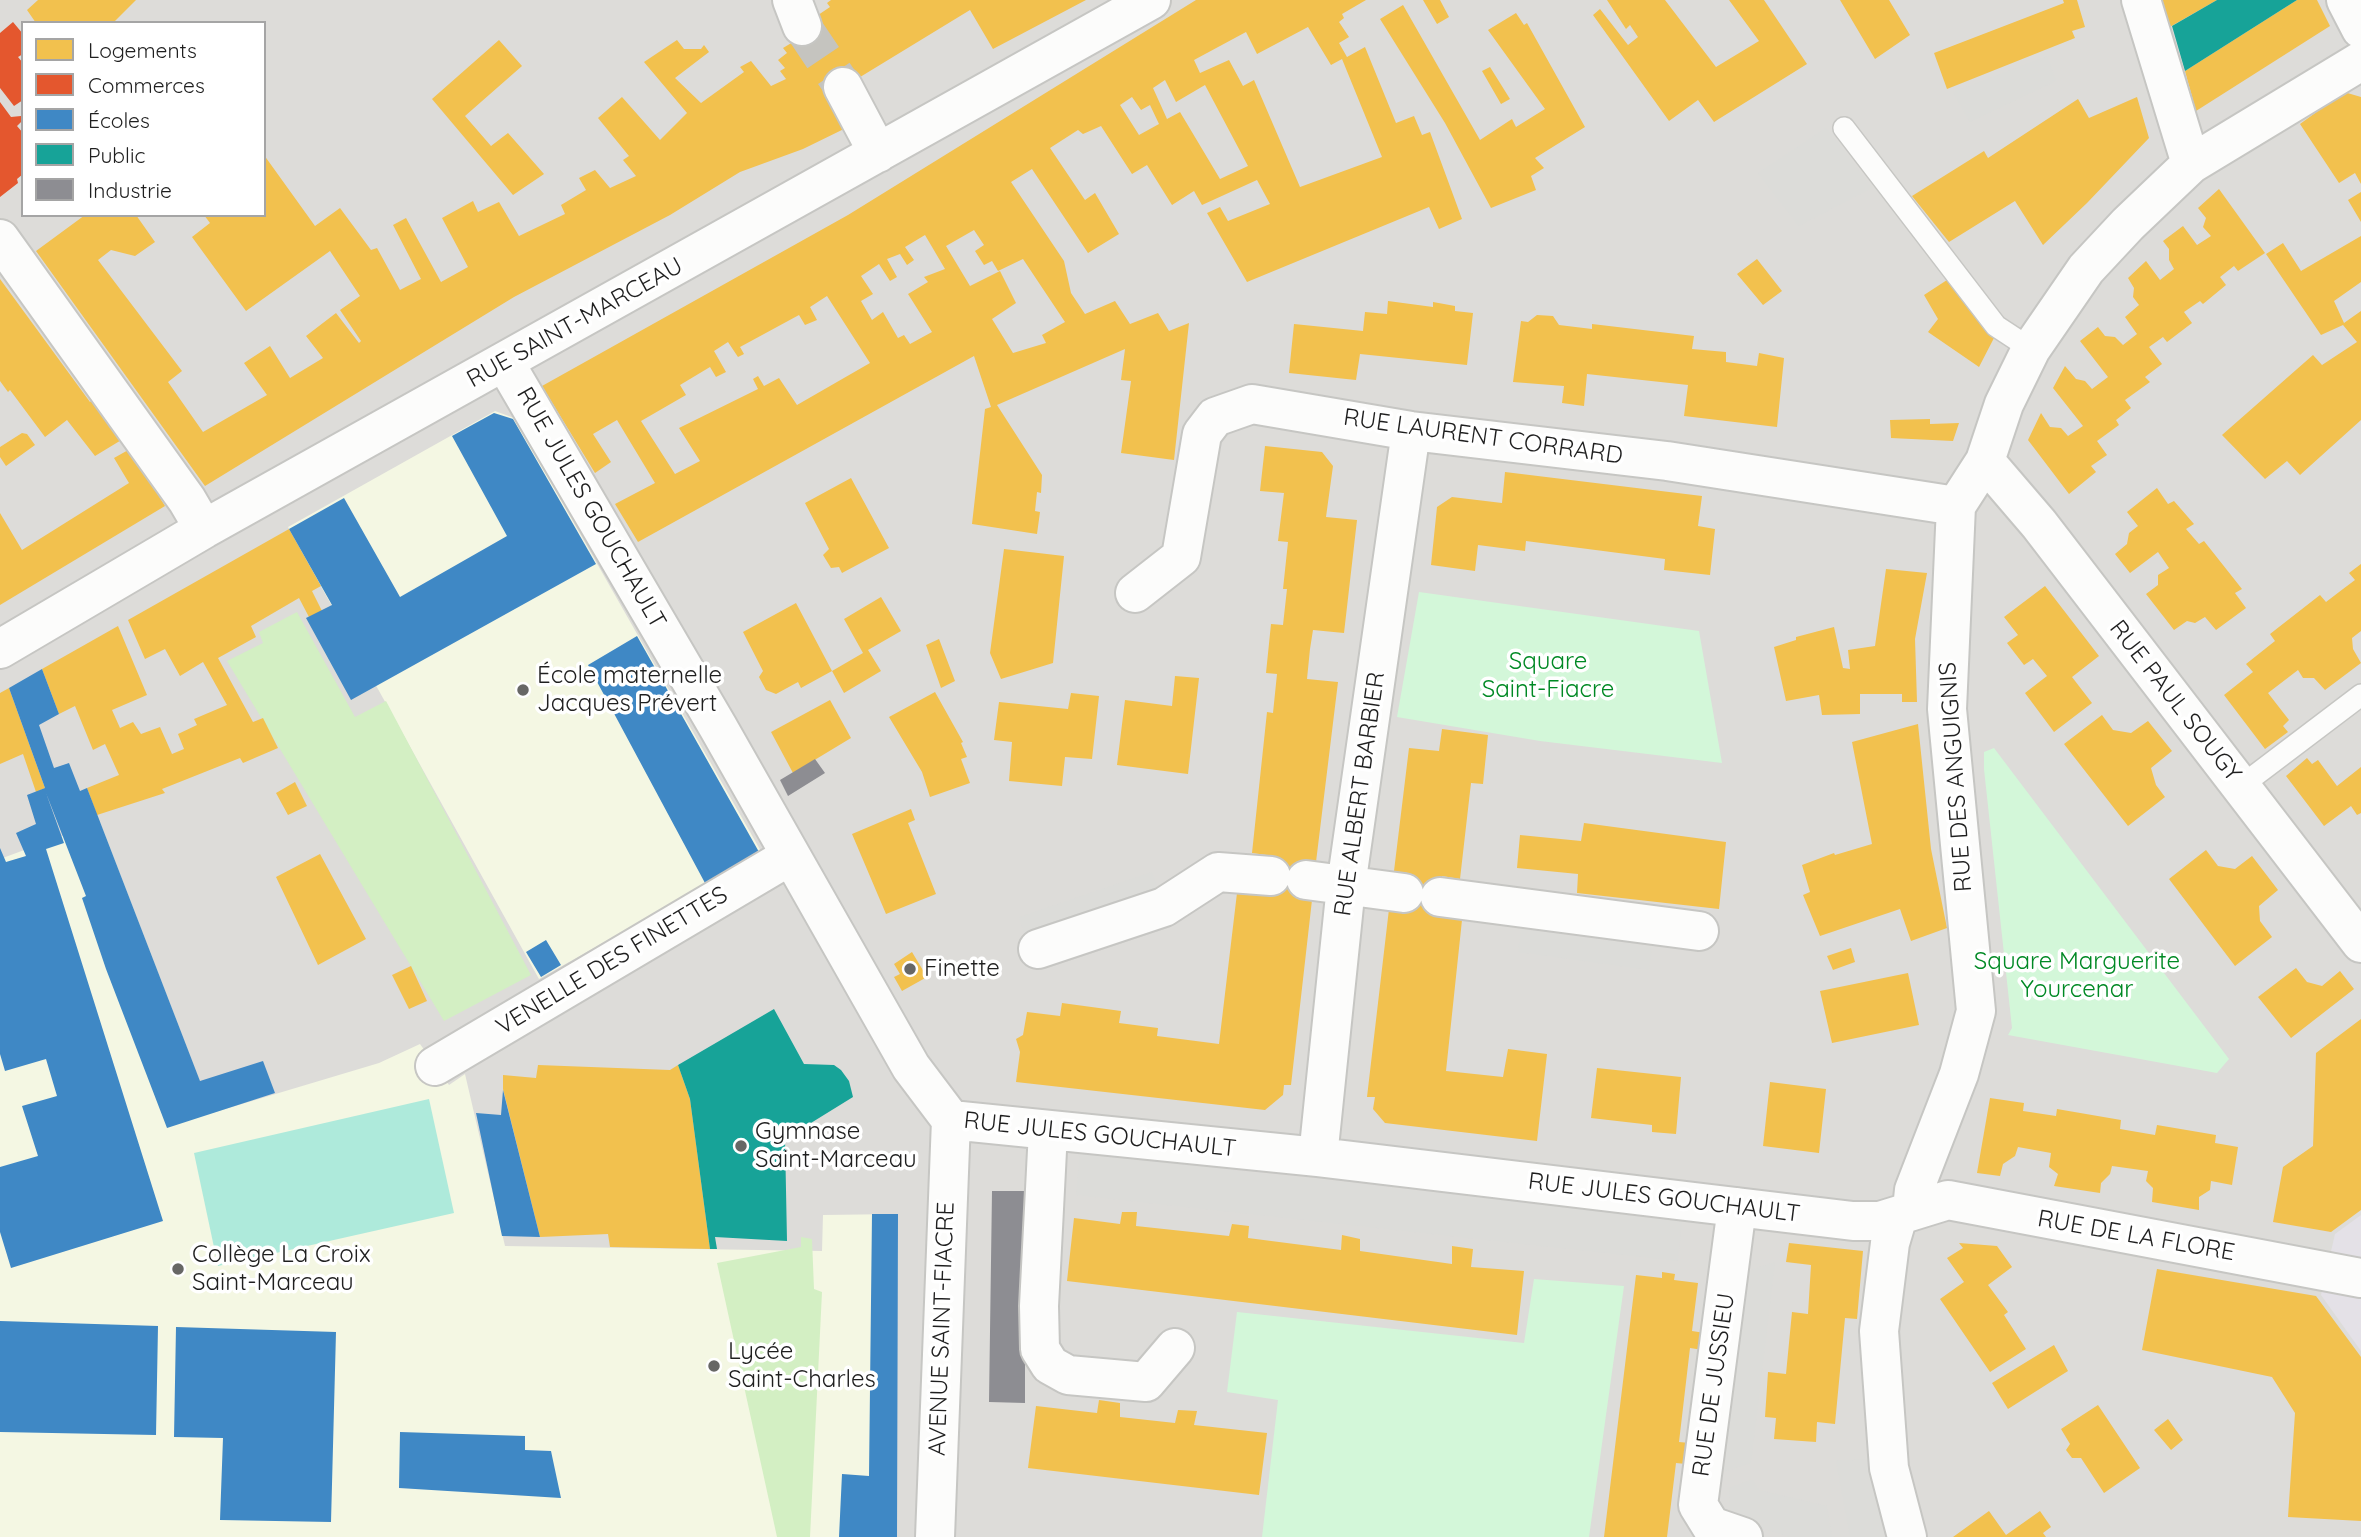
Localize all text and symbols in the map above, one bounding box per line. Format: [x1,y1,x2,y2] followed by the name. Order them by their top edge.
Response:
[21,21,266,217] legend
[88,37,197,63] text: Logements
[88,72,205,98] text: Commerces
[88,107,150,133] text: Écoles
[88,142,145,168] text: Public
[88,177,172,203] text: Industrie
[462,252,688,394] street label: RUE SAINT-MARCEAU
[510,382,672,634] street label: RUE JULES GOUCHAULT
[1341,403,1625,471] street label: RUE LAURENT CORRARD
[2103,615,2247,787] street label: RUE PAUL SOUGY
[1482,648,1614,704] park label: Square Saint-Fiacre
[1934,661,1978,893] street label: RUE DES ANGUIGNIS
[537,662,722,718] place label: École maternelle Jacques Prévert
[1329,670,1391,918] street label: RUE ALBERT BARBIER
[515,682,531,698] marker: École maternelle Jacques Prévert
[491,880,733,1042] street label: VENELLE DES FINETTES
[1974,948,2180,1004] park label: Square Marguerite Yourcenar
[924,955,1000,983] place label: Finette
[902,961,918,977] marker: Finette
[962,1106,1238,1164] street label: RUE JULES GOUCHAULT
[755,1118,917,1174] place label: Gymnase Saint-Marceau
[733,1138,749,1154] marker: Gymnase Saint-Marceau
[1526,1167,1802,1229] street label: RUE JULES GOUCHAULT
[923,1201,961,1457] street label: AVENUE SAINT-FIACRE
[2035,1204,2237,1268] street label: RUE DE LA FLORE
[192,1241,371,1297] place label: Collège La Croix Saint-Marceau
[170,1261,186,1277] marker: Collège La Croix Saint-Marceau
[1687,1291,1741,1479] street label: RUE DE JUSSIEU
[728,1338,876,1394] place label: Lycée Saint-Charles
[706,1358,722,1374] marker: Lycée Saint-Charles

